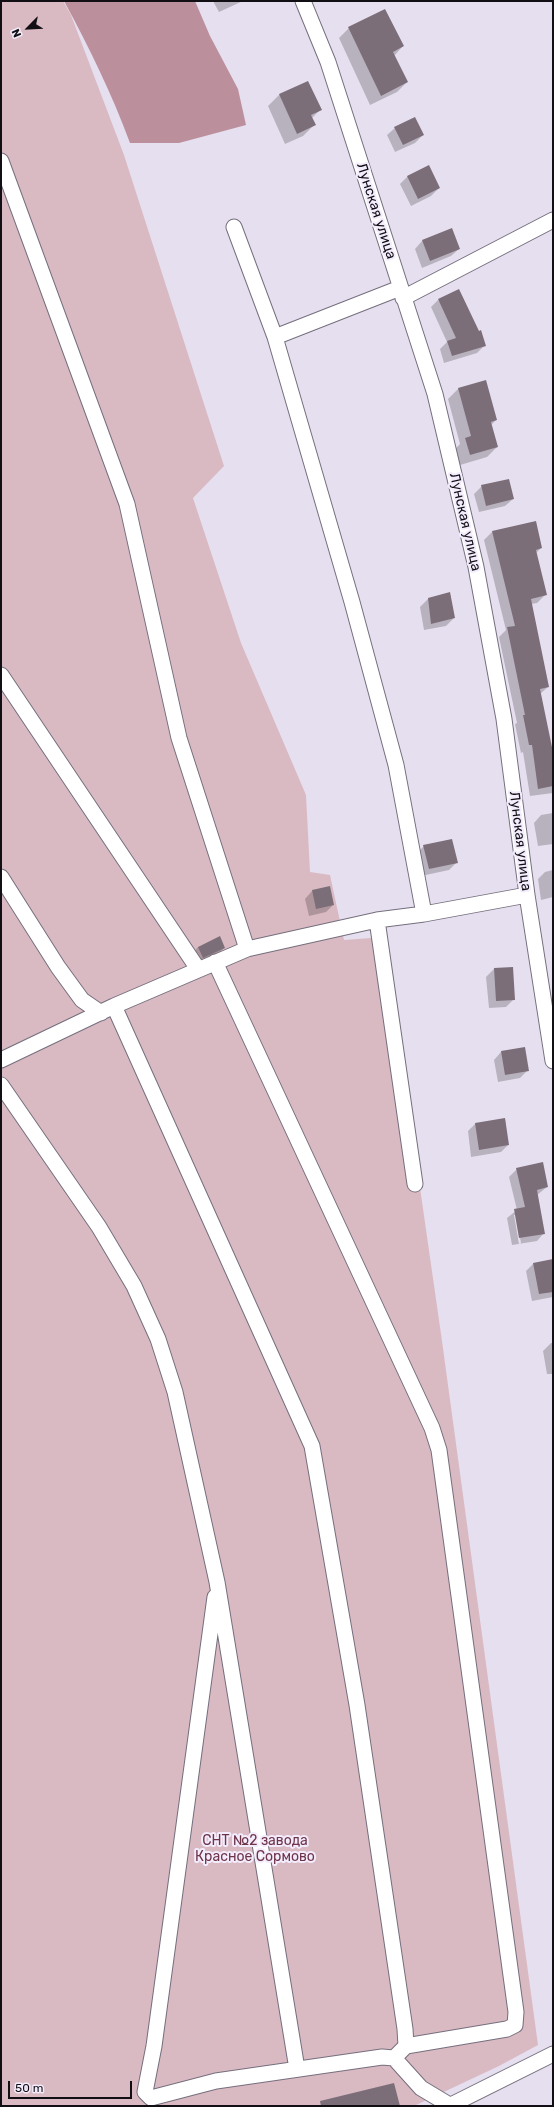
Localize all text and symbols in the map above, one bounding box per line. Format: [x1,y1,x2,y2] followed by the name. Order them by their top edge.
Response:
[8,8,48,48] north arrow
[9,27,24,39] text: N
[353,161,399,261] street label: Лунская улица
[446,471,484,573] street label: Лунская улица
[506,790,534,892] street label: Лунская улица
[195,1833,315,1866] park label: СНТ №2 завода Красное Сормово
[10,2073,134,2099] scale bar
[15,2081,43,2095] text: 50 m

